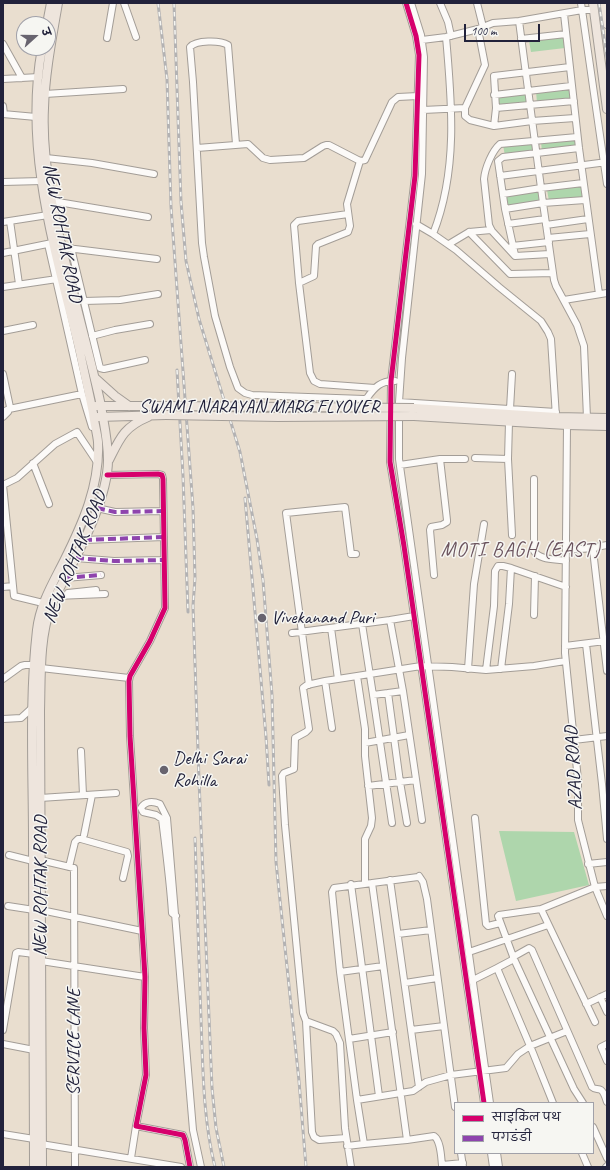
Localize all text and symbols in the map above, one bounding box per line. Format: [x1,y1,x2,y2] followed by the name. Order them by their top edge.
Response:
[16,16,56,56] north arrow
[466,16,542,42] scale bar
[471,23,497,39] text: 100 m
[38,26,54,38] text: उ
[37,162,87,304] street label: NEW ROHTAK ROAD
[139,396,379,418] street label: SWAMI NARAYAN MARG FLYOVER
[38,487,112,627] street label: NEW ROHTAK ROAD
[441,539,601,563] district label: MOTI BAGH (EAST)
[271,607,374,629] place label: Vivekanand Puri
[256,612,268,624] marker: Vivekanand Puri
[560,725,588,811] street label: AZAD ROAD
[173,748,246,792] place label: Delhi Sarai Rohilla
[158,764,170,776] marker: Delhi Sarai Rohilla
[30,815,52,957] street label: NEW ROHTAK ROAD
[63,988,85,1096] street label: SERVICE LANE
[454,1102,594,1154] legend
[492,1109,561,1125] text: साइकिल पथ
[492,1129,532,1145] text: पगडंडी

